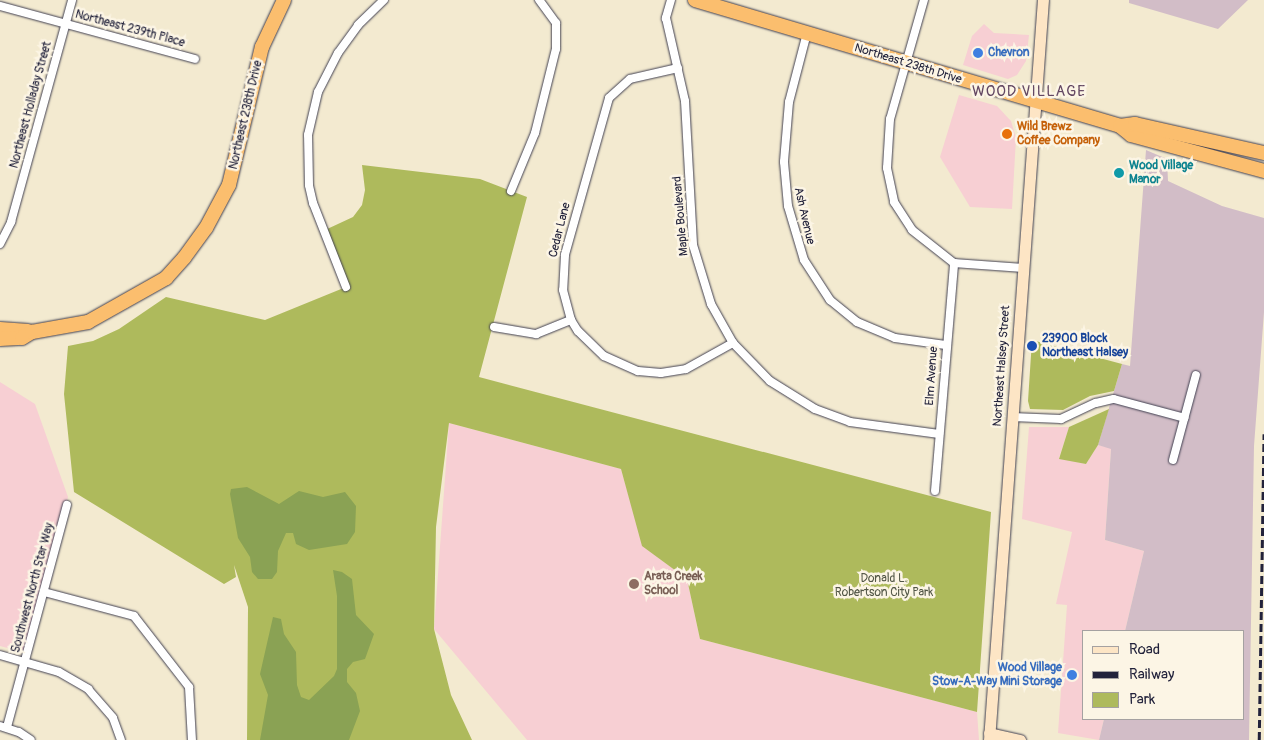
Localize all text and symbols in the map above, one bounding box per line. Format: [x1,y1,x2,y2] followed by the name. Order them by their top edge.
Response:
[74,7,186,51] street label: Northeast 239th Place
[7,40,55,170] street label: Northeast Holladay Street
[853,41,963,87] street label: Northeast 238th Drive
[988,46,1030,60] place label: Chevron
[972,47,984,59] marker: Chevron
[226,59,266,171] street label: Northeast 238th Drive
[970,83,1088,101] district label: WOOD VILLAGE
[1017,120,1100,148] place label: Wild Brewz Coffee Company
[1001,128,1013,140] marker: Wild Brewz Coffee Company
[1129,159,1193,187] place label: Wood Village Manor
[1113,167,1125,179] marker: Wood Village Manor
[670,175,692,257] street label: Maple Boulevard
[790,186,818,246] street label: Ash Avenue
[546,201,574,259] street label: Cedar Lane
[991,305,1013,427] street label: Northeast Halsey Street
[1042,332,1128,360] place label: 23900 Block Northeast Halsey
[1026,340,1038,352] marker: 23900 Block Northeast Halsey
[923,346,941,406] street label: Elm Avenue
[9,521,57,655] street label: Southwest North Star Way
[644,570,703,598] place label: Arata Creek School
[835,572,933,600] park label: Donald L. Robertson City Park
[628,578,640,590] marker: Arata Creek School
[1082,630,1244,720] legend
[1129,640,1160,659] text: Road
[932,661,1062,689] place label: Wood Village Stow-A-Way Mini Storage
[1129,665,1174,684] text: Railway
[1066,669,1078,681] marker: Wood Village Stow-A-Way Mini Storage
[1129,690,1155,709] text: Park

